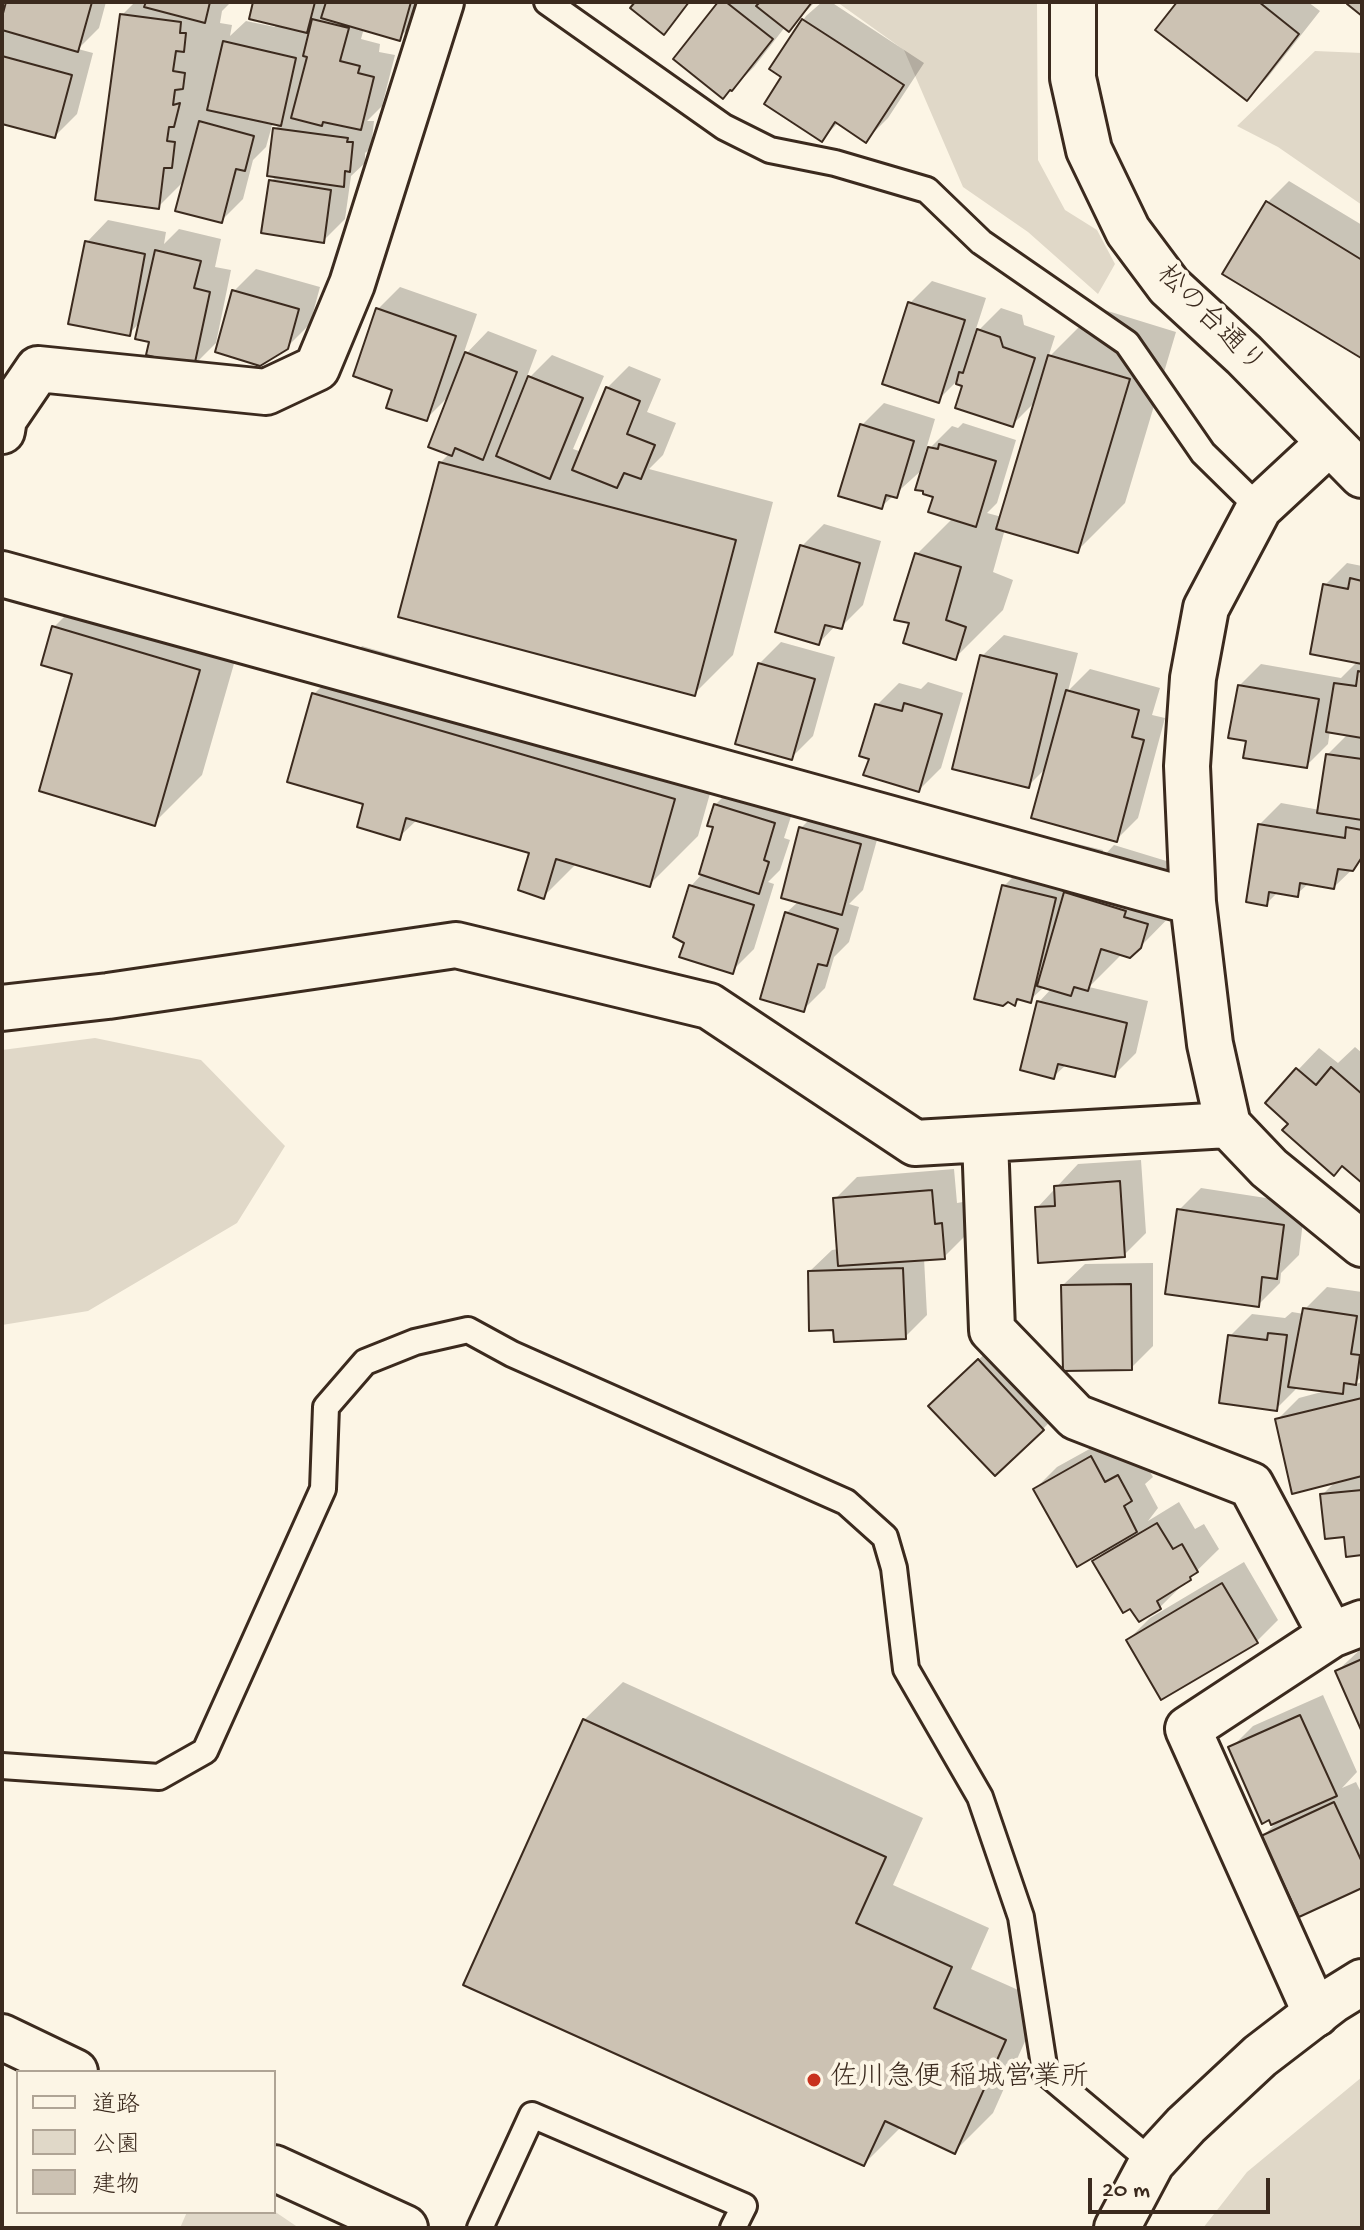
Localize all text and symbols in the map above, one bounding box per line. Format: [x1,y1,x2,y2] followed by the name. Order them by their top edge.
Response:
[1148,260,1270,382] street label: 松の台通り
[830,2063,1089,2097] place label: 佐川急便 稲城営業所
[16,2070,276,2214] legend
[805,2071,823,2089] marker: 佐川急便 稲城営業所
[92,2092,140,2121] text: 道路
[92,2132,140,2161] text: 公園
[1092,2162,1274,2212] scale bar
[92,2172,140,2201] text: 建物
[1102,2177,1150,2206] text: 20 m

